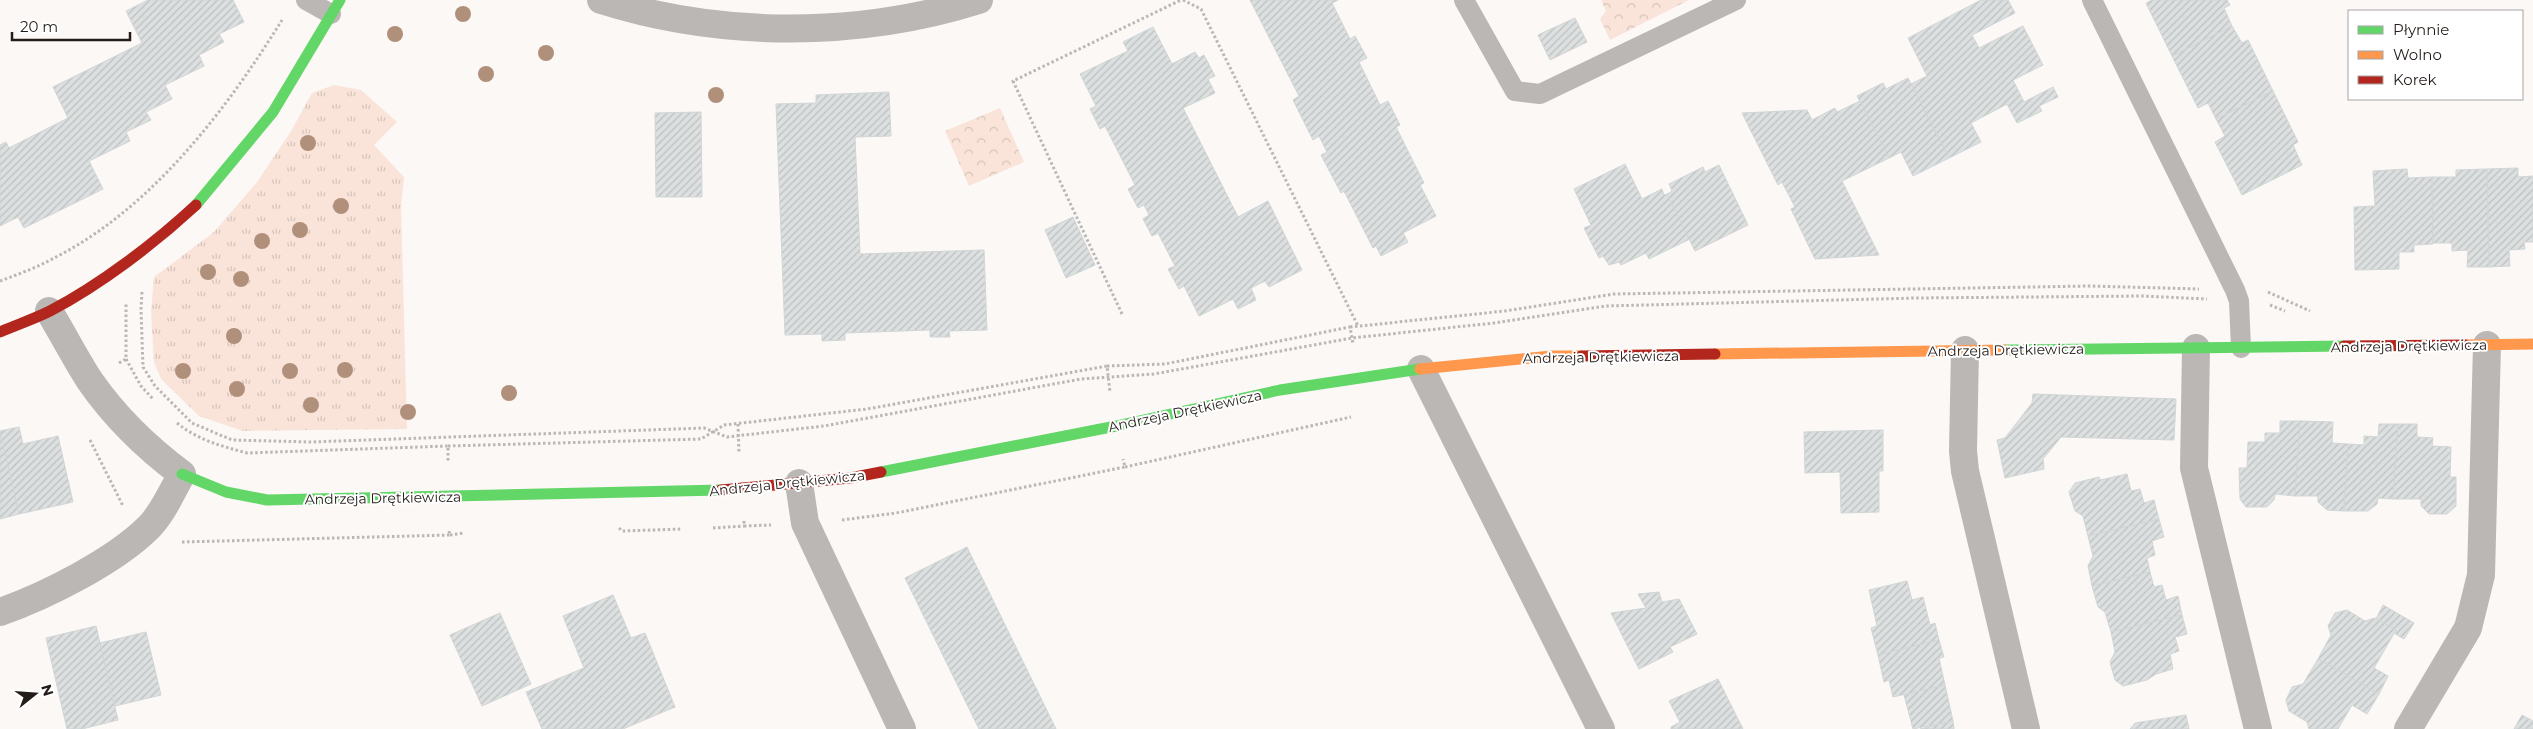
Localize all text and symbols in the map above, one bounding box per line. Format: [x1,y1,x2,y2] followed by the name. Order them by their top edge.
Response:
[12,10,130,42] scale bar
[2348,10,2523,100] legend
[20,17,58,36] text: 20 m
[2393,20,2449,39] text: Płynnie
[2393,45,2442,64] text: Wolno
[2393,70,2437,89] text: Korek
[2331,336,2487,356] street label: Andrzeja Drętkiewicza
[1928,340,2084,360] street label: Andrzeja Drętkiewicza
[1523,347,1679,367] street label: Andrzeja Drętkiewicza
[1107,386,1263,436] street label: Andrzeja Drętkiewicza
[708,466,866,500] street label: Andrzeja Drętkiewicza
[305,488,461,508] street label: Andrzeja Drętkiewicza
[10,669,60,719] north arrow
[37,682,58,698] text: N

